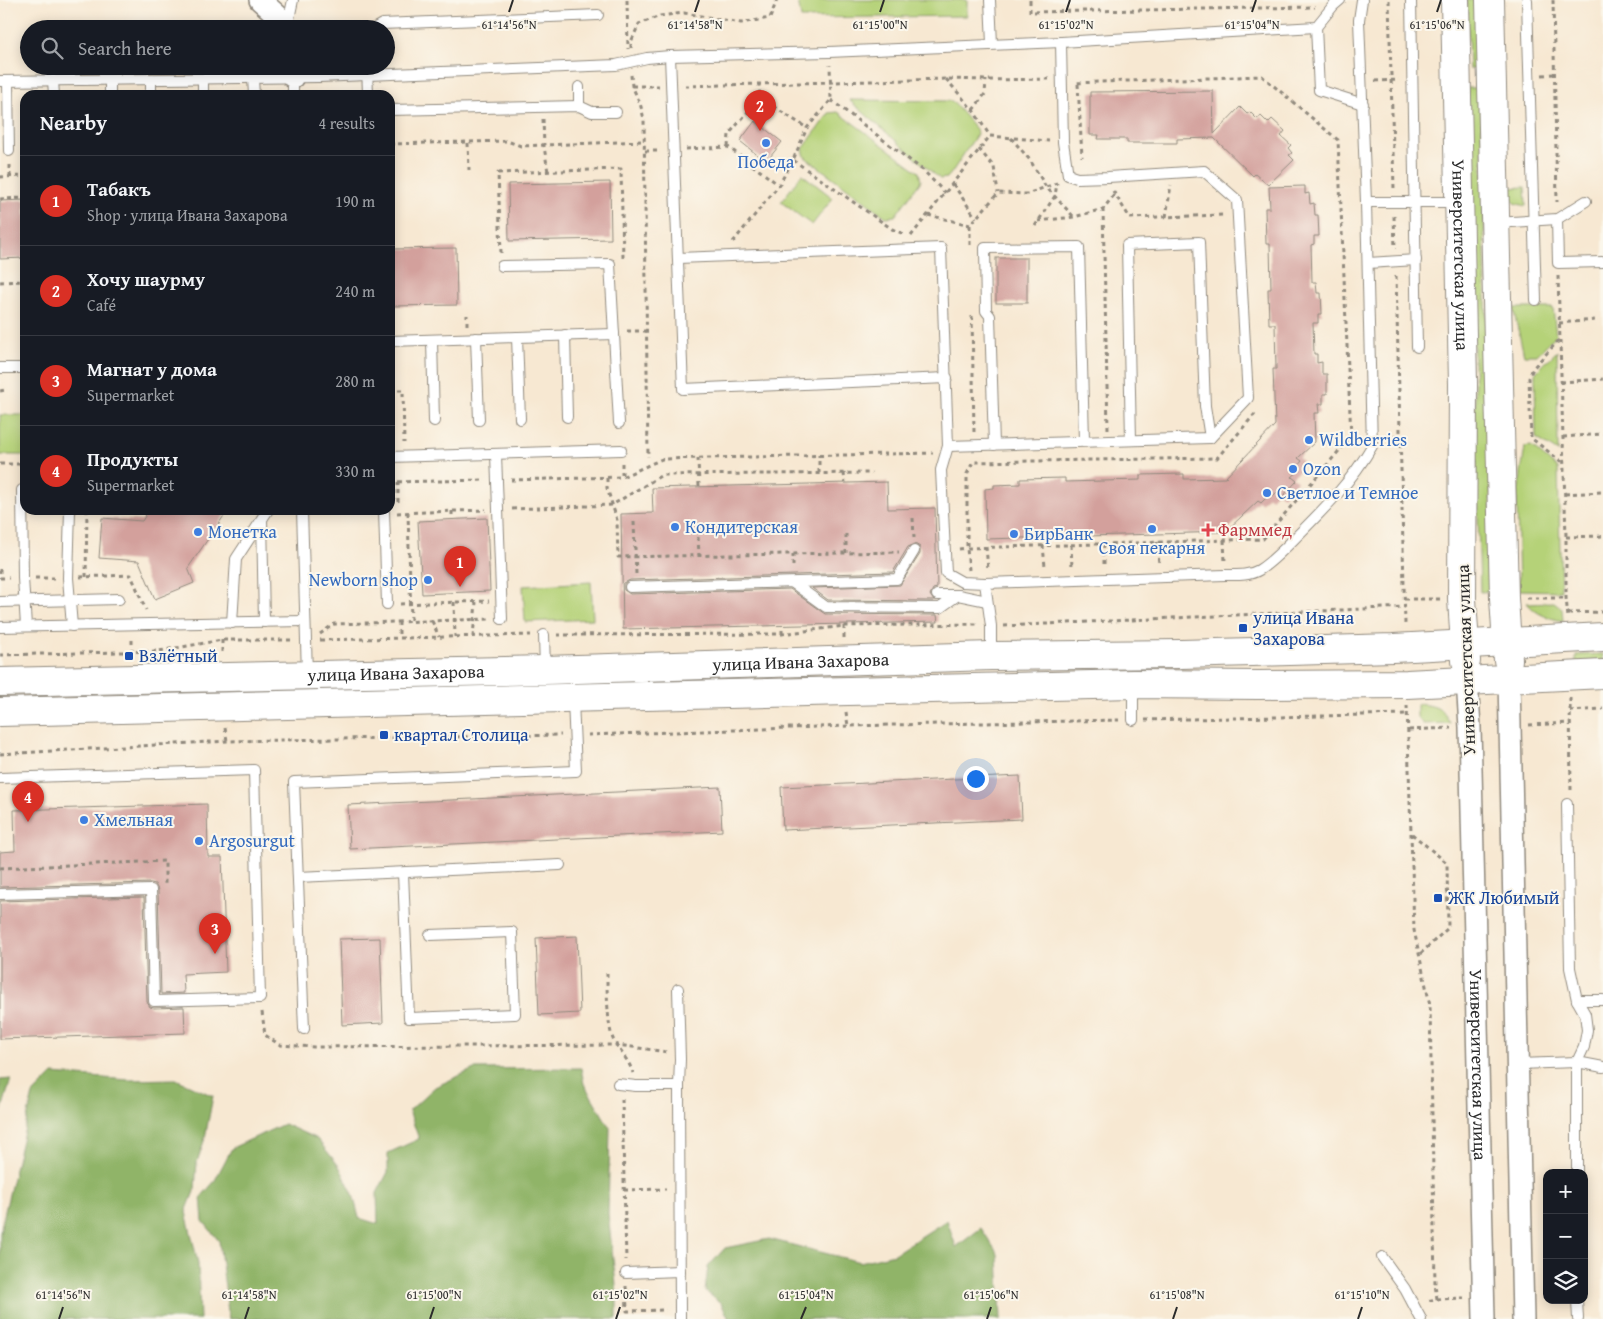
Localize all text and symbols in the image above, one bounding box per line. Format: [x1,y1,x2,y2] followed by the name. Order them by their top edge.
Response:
[481,16,537,33] text: 61°14'56"N
[667,16,723,33] text: 61°14'58"N
[852,16,908,33] text: 61°15'00"N
[1038,16,1094,33] text: 61°15'02"N
[1224,16,1280,33] text: 61°15'04"N
[1409,16,1465,33] text: 61°15'06"N
[20,20,395,75] search box
[38,34,66,62] icon: search
[78,34,172,62] text: Search here
[744,90,776,131] pin: 2
[40,107,107,138] text: Nearby
[318,111,375,135] text: 4 results
[760,137,772,149] marker: Победа
[738,148,795,175] place label: Победа
[1445,159,1476,351] street label: Университетская улица
[87,175,151,203] text: Табакъ
[52,189,60,213] text: 1
[335,189,375,213] text: 190 m
[87,203,288,227] text: Shop · улица Ивана Захарова
[87,265,205,293] text: Хочу шаурму
[52,279,60,303] text: 2
[335,279,375,303] text: 240 m
[87,293,116,317] text: Café
[87,355,217,383] text: Магнат у дома
[52,369,60,393] text: 3
[335,369,375,393] text: 280 m
[87,383,174,407] text: Supermarket
[1319,426,1407,453] place label: Wildberries
[1303,434,1315,446] marker: Wildberries
[87,445,178,473] text: Продукты
[1303,455,1341,482] place label: Ozon
[52,459,60,483] text: 4
[335,459,375,483] text: 330 m
[1287,463,1299,475] marker: Ozon
[87,473,174,497] text: Supermarket
[1277,479,1418,506] place label: Светлое и Темное
[1261,487,1273,499] marker: Светлое и Темное
[685,513,798,540] place label: Кондитерская
[1218,516,1292,543] place label: Фарммед
[208,518,277,545] place label: Монетка
[1024,520,1094,547] place label: БирБанк
[669,521,681,533] marker: Кондитерская
[1146,523,1158,535] marker: Своя пекарня
[1202,524,1214,536] marker: Фарммед
[192,526,204,538] marker: Монетка
[1008,528,1020,540] marker: БирБанк
[1099,534,1205,561] place label: Своя пекарня
[444,546,476,587] pin: 1
[1449,564,1482,756] street label: Университетская улица
[309,566,418,593] place label: Newborn shop
[422,574,434,586] marker: Newborn shop
[1252,604,1354,652] place label: улица Ивана Захарова
[1237,622,1249,634] marker: улица Ивана Захарова
[139,642,218,669] place label: Взлётный
[711,645,890,678] street label: улица Ивана Захарова
[123,650,135,662] marker: Взлётный
[306,657,485,688] street label: улица Ивана Захарова
[394,721,529,748] place label: квартал Столица
[378,729,390,741] marker: квартал Столица
[963,766,989,792] your location
[12,781,44,822] pin: 4
[94,806,173,833] place label: Хмельная
[78,814,90,826] marker: Хмельная
[209,827,295,854] place label: Argosurgut
[193,835,205,847] marker: Argosurgut
[1447,884,1560,911] place label: ЖК Любимый
[1432,892,1444,904] marker: ЖК Любимый
[199,913,231,954] pin: 3
[1463,969,1494,1161] street label: Университетская улица
[1543,1169,1588,1304] map controls
[1543,1169,1588,1214] button: +
[1543,1214,1588,1259] button: −
[1543,1259,1588,1304] button: layers
[35,1286,91,1303] text: 61°14'56"N
[221,1286,277,1303] text: 61°14'58"N
[406,1286,462,1303] text: 61°15'00"N
[592,1286,648,1303] text: 61°15'02"N
[778,1286,834,1303] text: 61°15'04"N
[963,1286,1019,1303] text: 61°15'06"N
[1149,1286,1205,1303] text: 61°15'08"N
[1334,1286,1390,1303] text: 61°15'10"N

